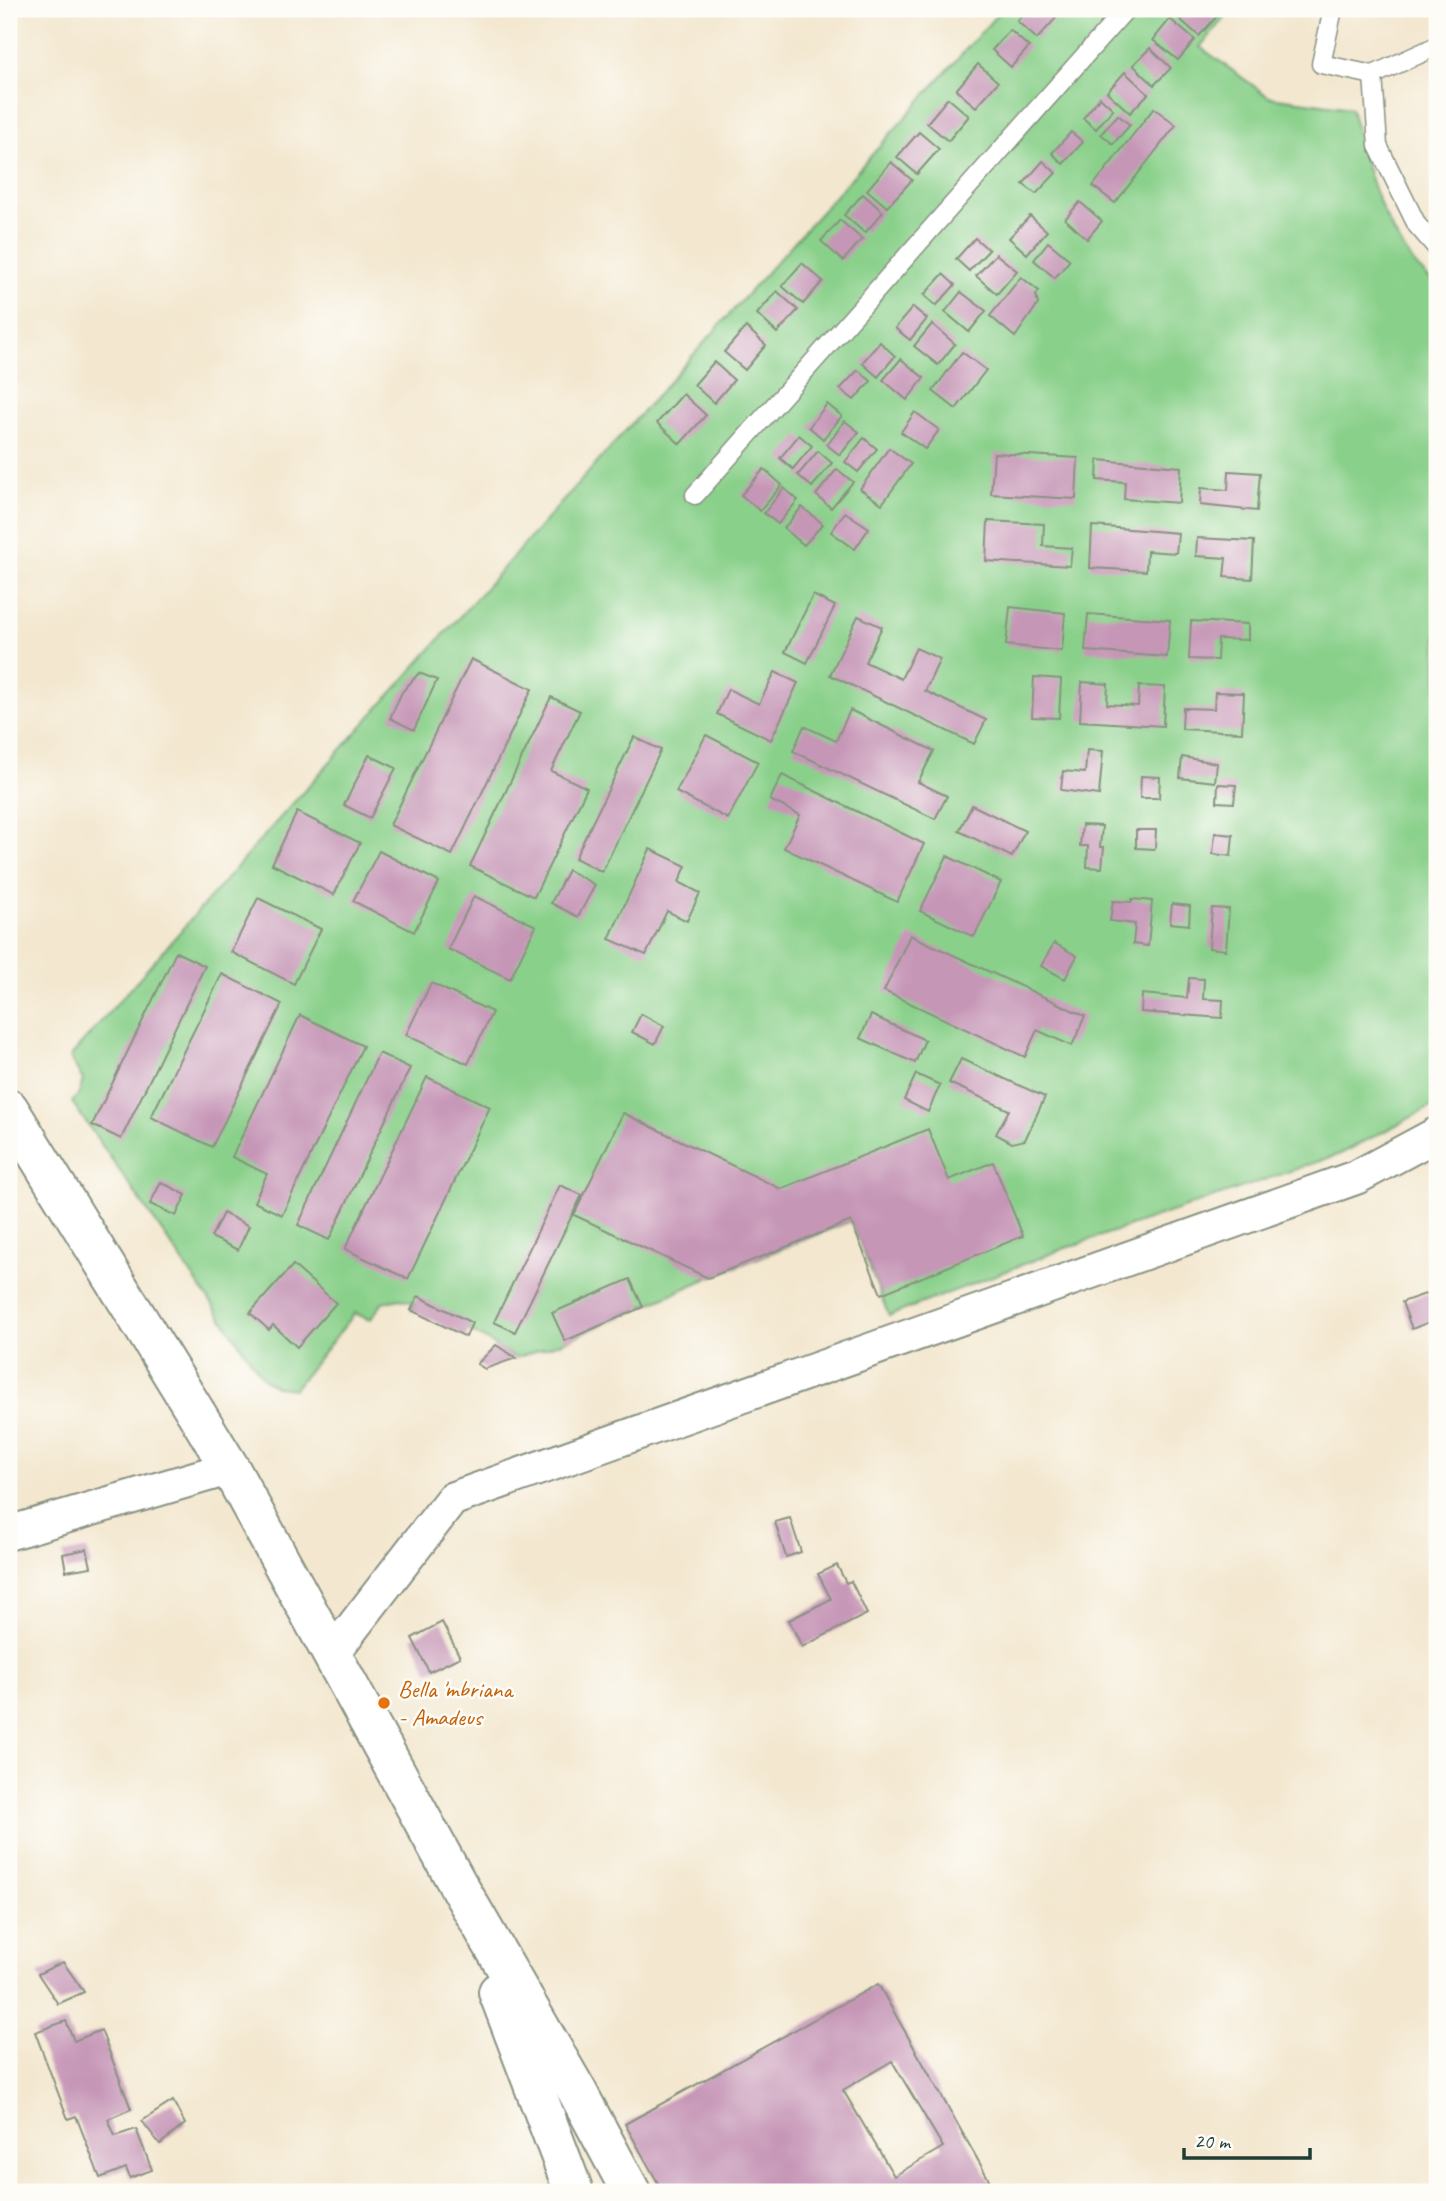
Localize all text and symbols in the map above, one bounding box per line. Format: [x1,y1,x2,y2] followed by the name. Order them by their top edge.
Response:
[398,1674,514,1732] place label: Bella 'mbriana - Amadeus
[376,1695,392,1711] marker: Bella 'mbriana - Amadeus
[1184,2117,1310,2161] scale bar
[1194,2128,1232,2154] text: 20 m

